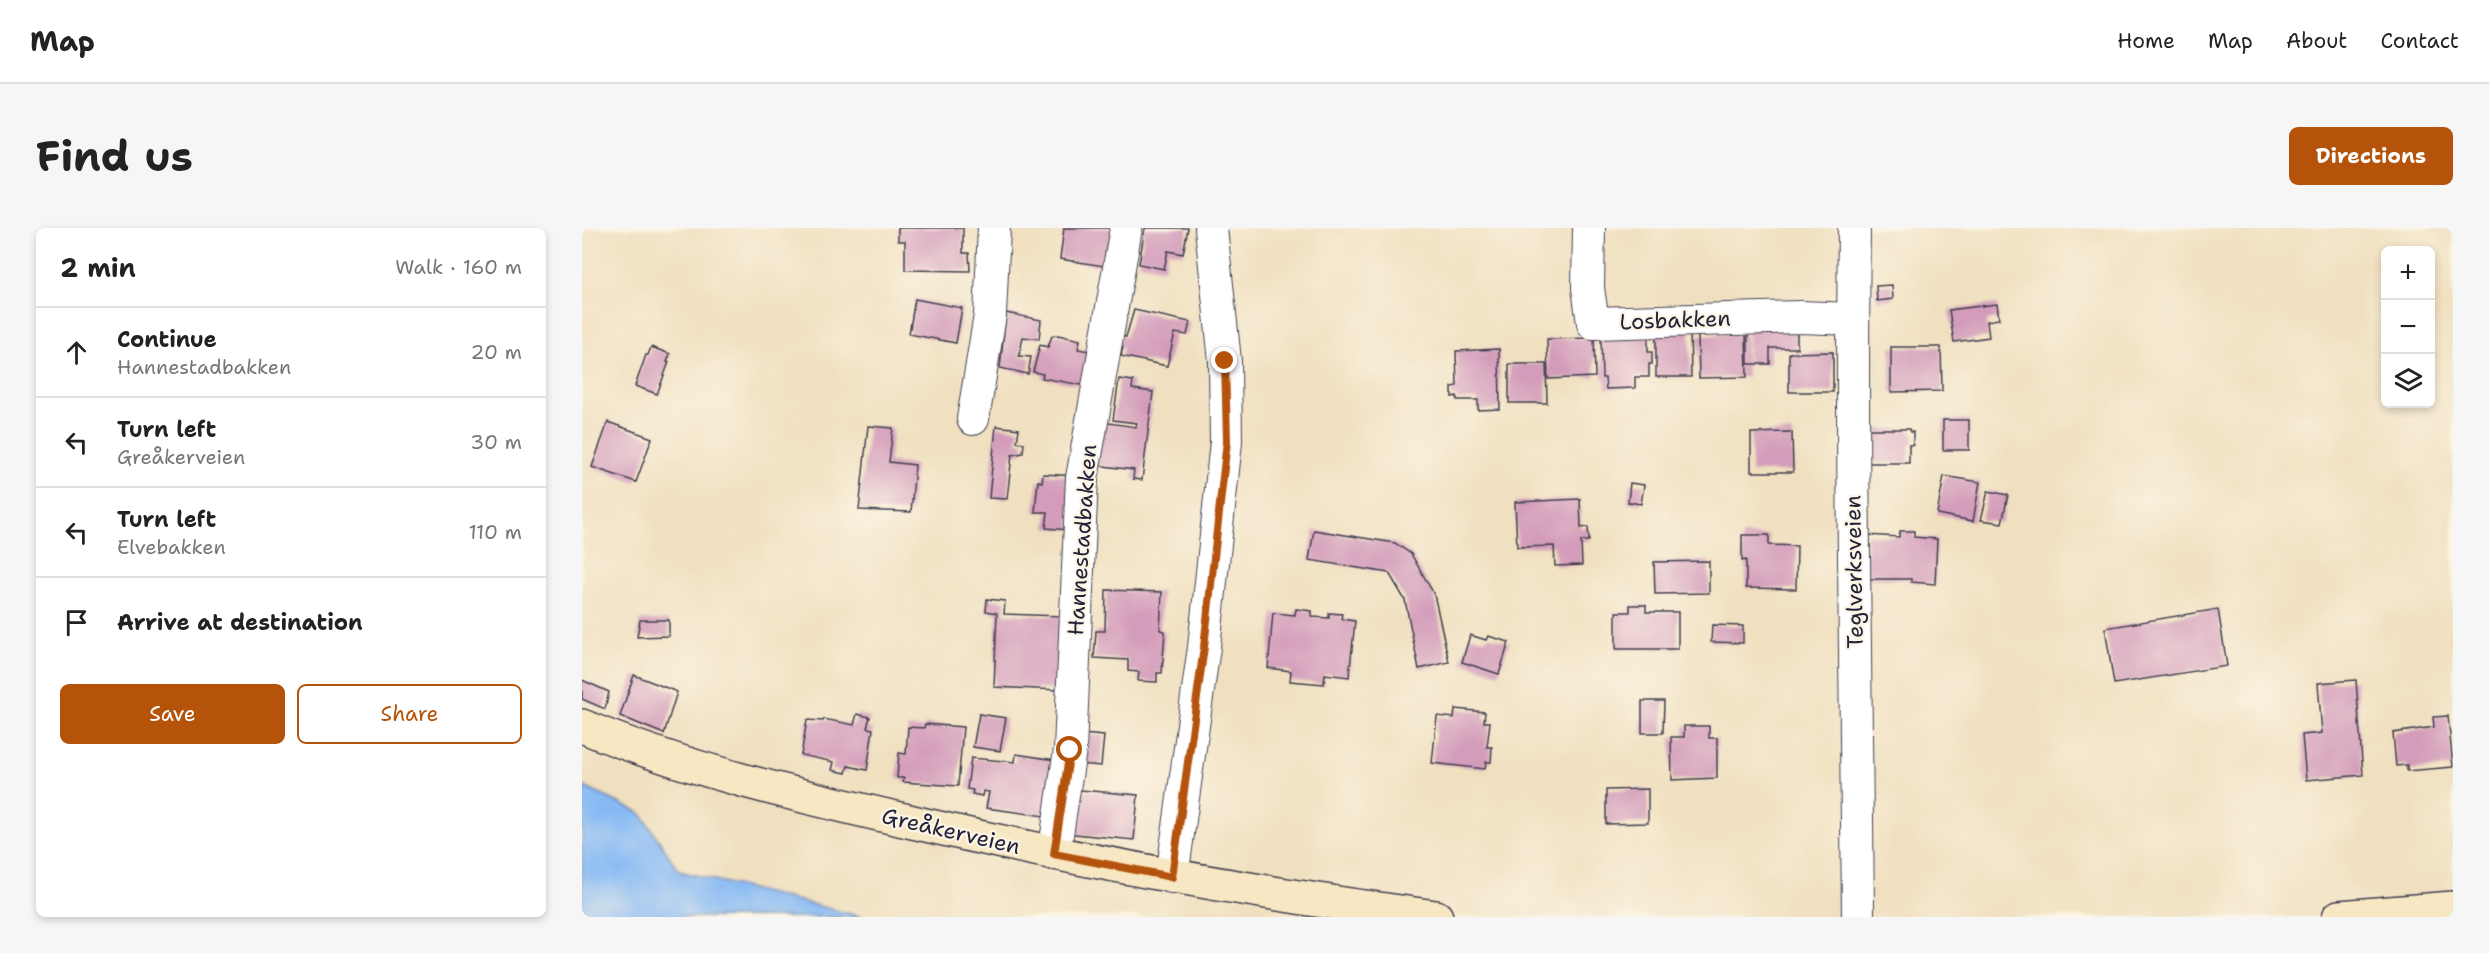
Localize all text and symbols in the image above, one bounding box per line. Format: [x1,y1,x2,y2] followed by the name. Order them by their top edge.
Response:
[30,22,95,60] text: Map
[2117,27,2175,55] text: Home
[2208,27,2253,55] text: Map
[2286,27,2347,55] text: About
[2380,27,2459,55] text: Contact
[2289,127,2453,185] button: Directions
[36,128,193,184] text: Find us
[2381,246,2435,408] map controls
[2381,246,2435,300] button: +
[60,250,136,285] text: 2 min
[395,254,522,280] text: Walk · 160 m
[2381,300,2435,354] button: −
[1619,304,1731,336] street label: Losbakken
[117,325,217,354] text: Continue
[60,336,93,369] icon: ahead
[471,339,522,365] text: 20 m
[1211,347,1237,373] route end
[117,354,291,380] text: Hannestadbakken
[2381,354,2435,408] button: layers
[117,415,216,444] text: Turn left
[60,426,93,459] icon: left
[470,429,522,455] text: 30 m
[1061,443,1103,637] street label: Hannestadbakken
[117,444,245,470] text: Greåkerveien
[1838,495,1870,649] street label: Teglverksveien
[117,505,216,534] text: Turn left
[60,516,93,549] icon: left
[468,519,522,545] text: 110 m
[117,534,226,560] text: Elvebakken
[60,606,93,639] icon: arrive
[117,608,363,637] text: Arrive at destination
[60,684,285,744] button: Save
[297,684,522,744] button: Share
[1056,736,1082,762] route start
[879,801,1023,861] street label: Greåkerveien

